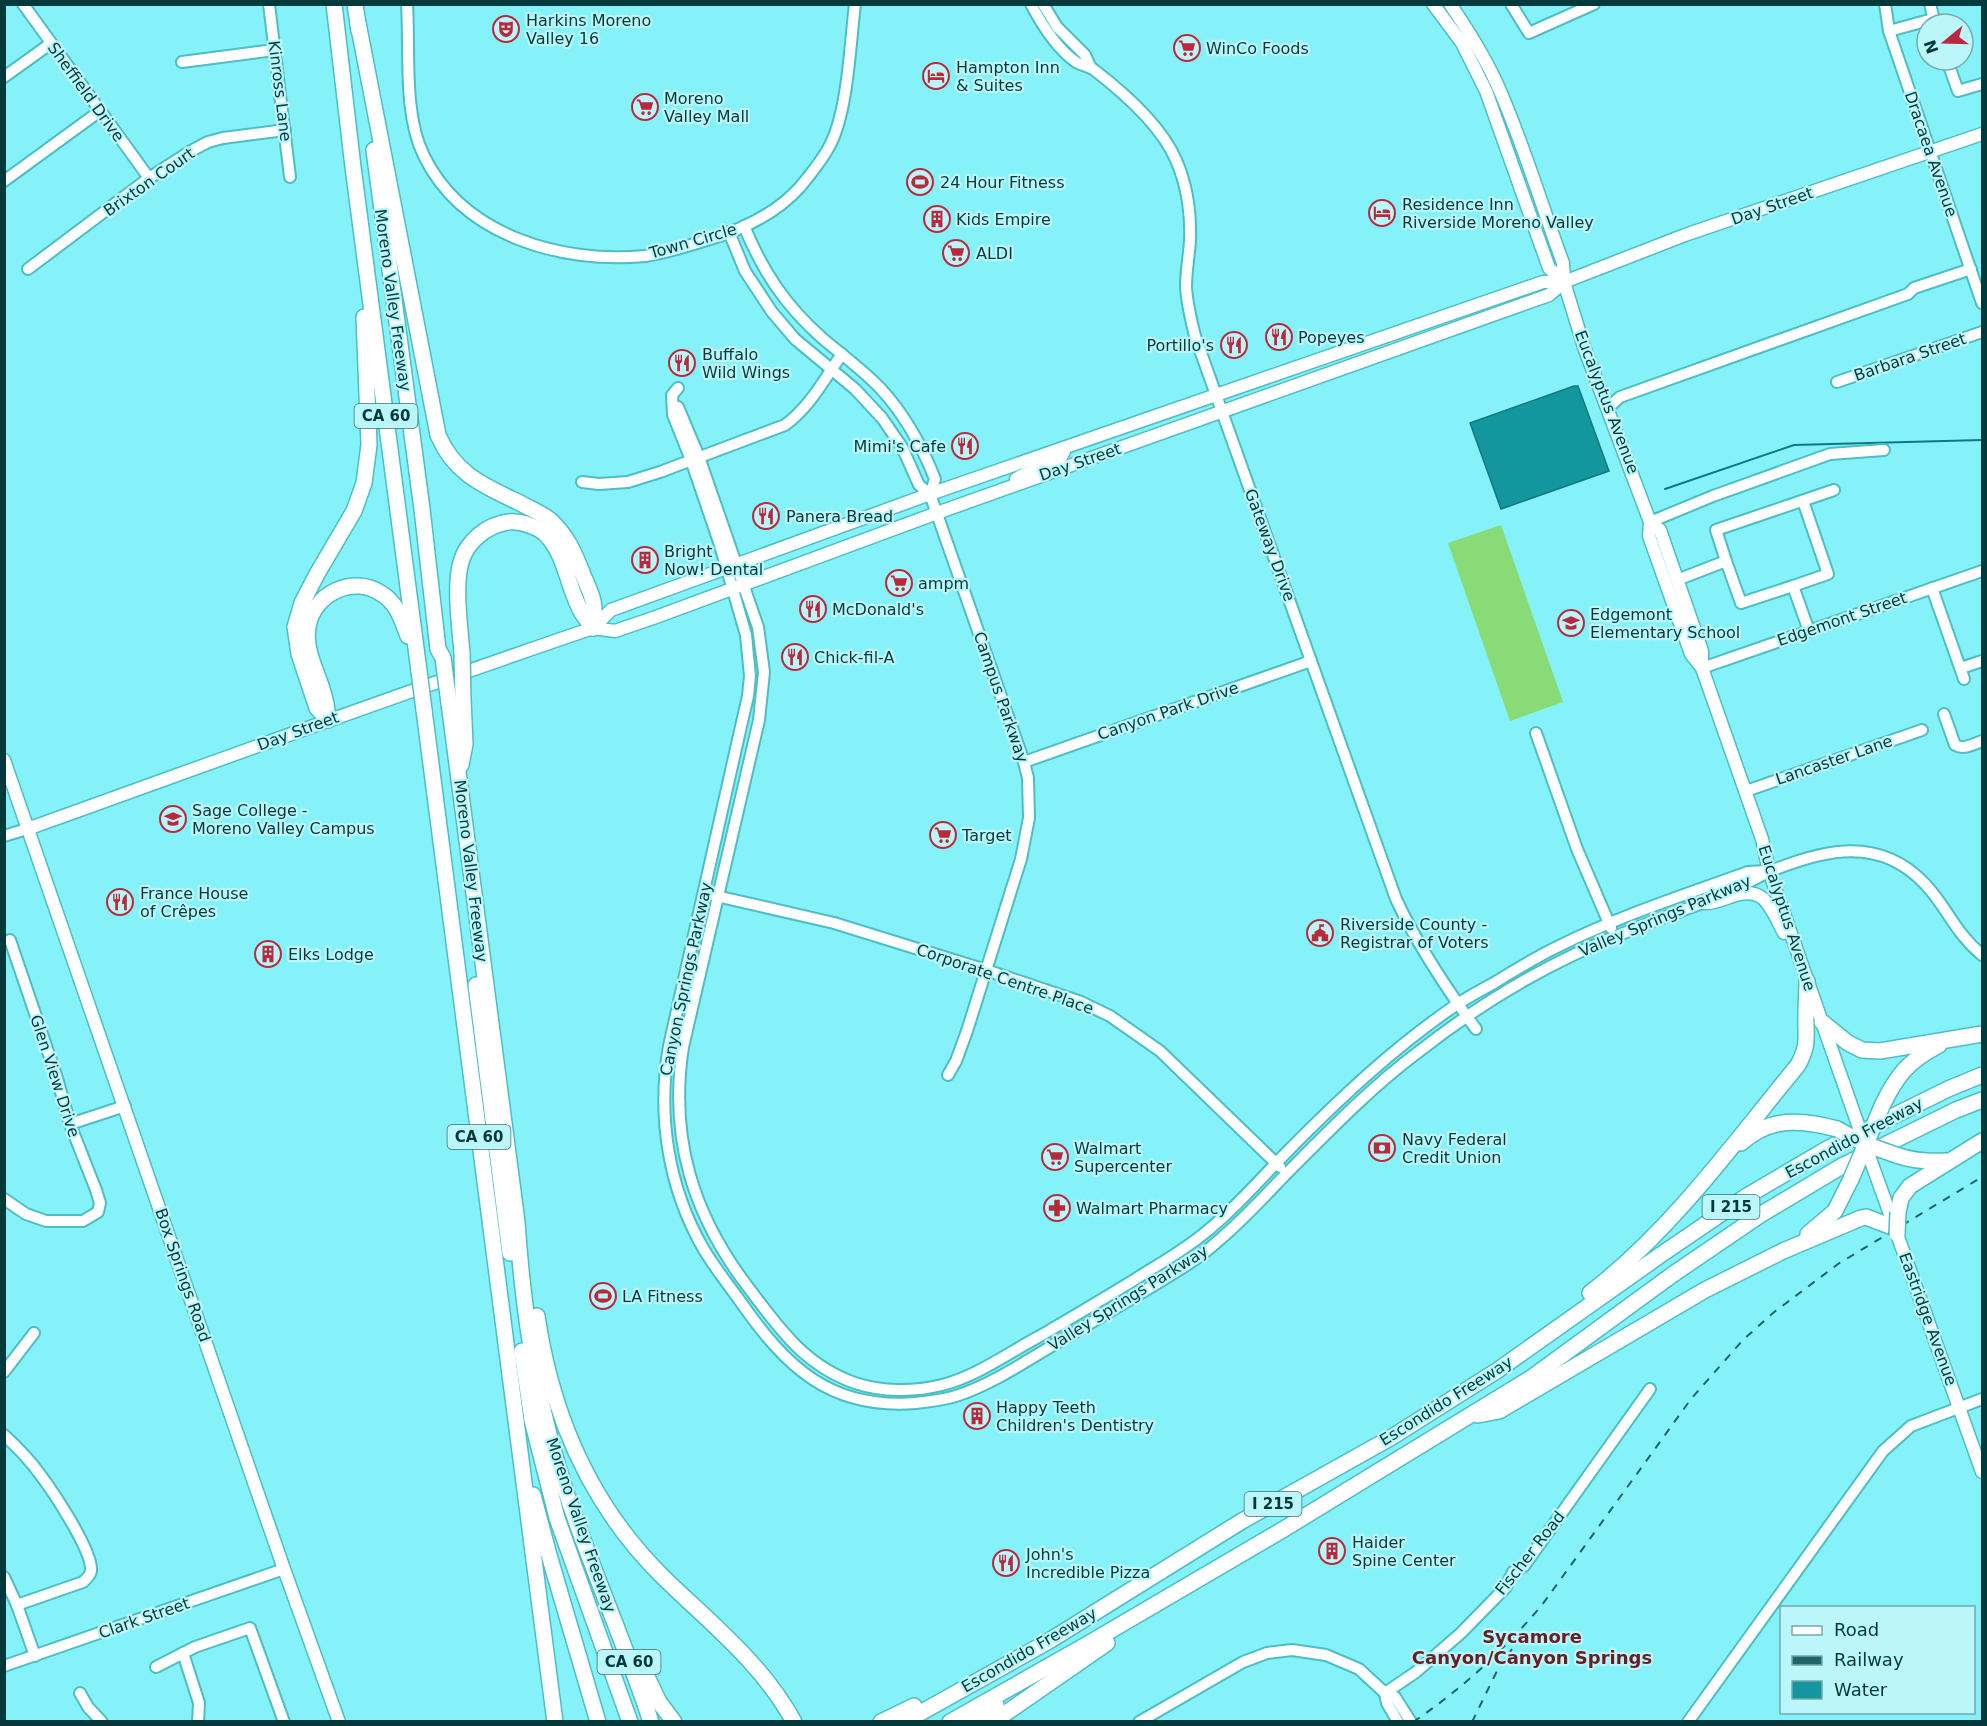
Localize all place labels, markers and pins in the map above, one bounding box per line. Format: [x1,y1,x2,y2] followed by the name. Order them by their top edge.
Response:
[526,11,651,48] place label: Harkins Moreno Valley 16
[491,14,521,44] theatre icon: Harkins Moreno Valley 16
[1172,33,1202,63] supermarket icon: WinCo Foods
[1206,39,1309,58] place label: WinCo Foods
[956,58,1060,95] place label: Hampton Inn & Suites
[921,61,951,91] hotel icon: Hampton Inn & Suites
[664,89,749,126] place label: Moreno Valley Mall
[630,92,660,122] supermarket icon: Moreno Valley Mall
[905,167,935,197] sports icon: 24 Hour Fitness
[940,173,1064,192] place label: 24 Hour Fitness
[1402,195,1594,232] place label: Residence Inn Riverside Moreno Valley
[1367,198,1397,228] hotel icon: Residence Inn Riverside Moreno Valley
[922,204,952,234] building icon: Kids Empire
[956,210,1051,229] place label: Kids Empire
[941,238,971,268] supermarket icon: ALDI
[976,244,1013,263] place label: ALDI
[1264,322,1294,352] restaurant icon: Popeyes
[1298,328,1365,347] place label: Popeyes
[1219,330,1249,360] restaurant icon: Portillo's
[1146,336,1214,355] place label: Portillo's
[702,345,790,382] place label: Buffalo Wild Wings
[667,348,697,378] restaurant icon: Buffalo Wild Wings
[950,431,980,461] restaurant icon: Mimi's Cafe
[853,437,946,456] place label: Mimi's Cafe
[751,501,781,531] restaurant icon: Panera Bread
[786,507,893,526] place label: Panera Bread
[664,542,763,579] place label: Bright Now! Dental
[630,545,660,575] building icon: Bright Now! Dental
[884,568,914,598] supermarket icon: ampm
[918,574,969,593] place label: ampm
[798,594,828,624] restaurant icon: McDonald's
[832,600,924,619] place label: McDonald's
[1590,605,1740,642] place label: Edgemont Elementary School
[1556,608,1586,638] school or university icon: Edgemont Elementary School
[780,642,810,672] restaurant icon: Chick-fil-A
[814,648,895,667] place label: Chick-fil-A
[192,801,375,838] place label: Sage College - Moreno Valley Campus
[158,804,188,834] school or university icon: Sage College - Moreno Valley Campus
[928,820,958,850] supermarket icon: Target
[961,826,1012,845] place label: Target
[140,884,248,921] place label: France House of Crêpes
[105,887,135,917] restaurant icon: France House of Crêpes
[1340,915,1489,952] place label: Riverside County - Registrar of Voters
[1305,918,1335,948] public building icon: Riverside County - Registrar of Voters
[253,939,283,969] building icon: Elks Lodge
[288,945,374,964] place label: Elks Lodge
[1402,1130,1507,1167] place label: Navy Federal Credit Union
[1367,1133,1397,1163] bank icon: Navy Federal Credit Union
[1074,1139,1172,1176] place label: Walmart Supercenter
[1040,1142,1070,1172] supermarket icon: Walmart Supercenter
[1042,1193,1072,1223] pharmacy icon: Walmart Pharmacy
[1076,1199,1228,1218] place label: Walmart Pharmacy
[588,1281,618,1311] sports icon: LA Fitness
[622,1287,703,1306] place label: LA Fitness
[996,1398,1154,1435] place label: Happy Teeth Children's Dentistry
[962,1401,992,1431] building icon: Happy Teeth Children's Dentistry
[1352,1533,1456,1570] place label: Haider Spine Center
[1317,1536,1347,1566] building icon: Haider Spine Center
[1025,1545,1150,1582] place label: John's Incredible Pizza
[991,1548,1021,1578] restaurant icon: John's Incredible Pizza

